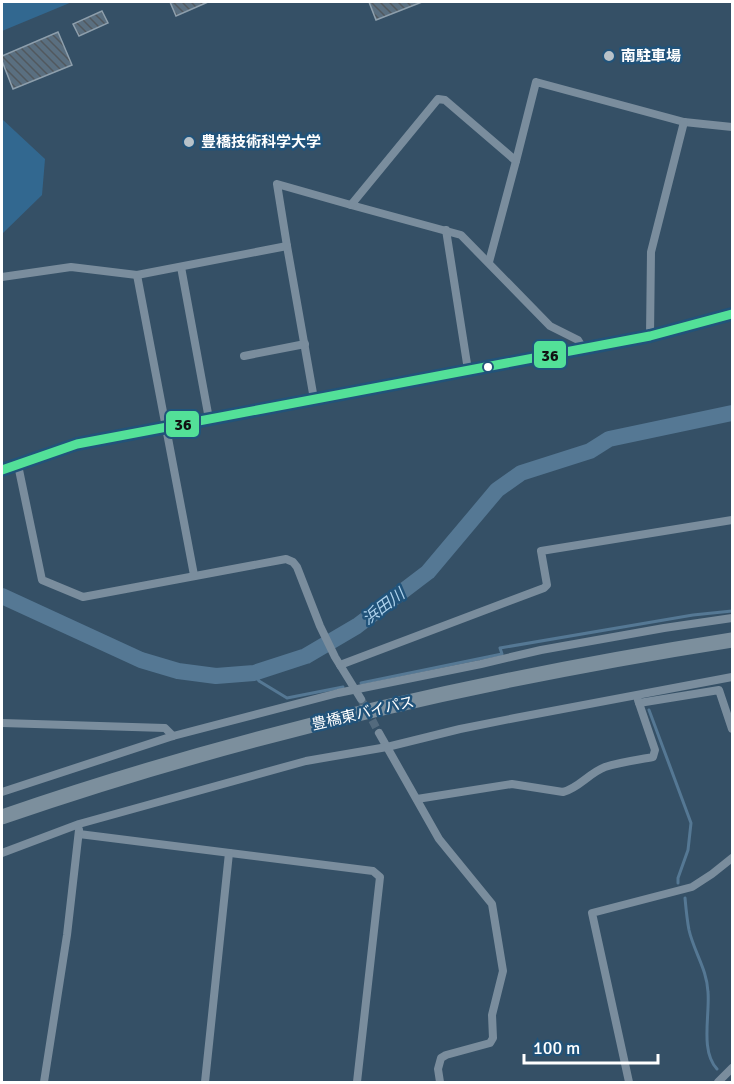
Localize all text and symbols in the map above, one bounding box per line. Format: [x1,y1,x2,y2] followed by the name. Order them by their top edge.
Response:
[621,47,681,65] place label: 南駐車場
[602,49,616,63] marker: 南駐車場
[201,133,321,151] place label: 豊橋技術科学大学
[182,135,196,149] marker: 豊橋技術科学大学
[533,340,567,369] line badge: 36
[541,346,559,366] text: 36
[482,361,494,373] unlabelled marker
[165,410,200,438] line badge: 36
[174,415,192,435] text: 36
[358,583,410,629] water label: 浜田川
[310,692,416,734] street label: 豊橋東バイパス
[524,1027,658,1065] scale bar
[533,1037,580,1059] text: 100 m

